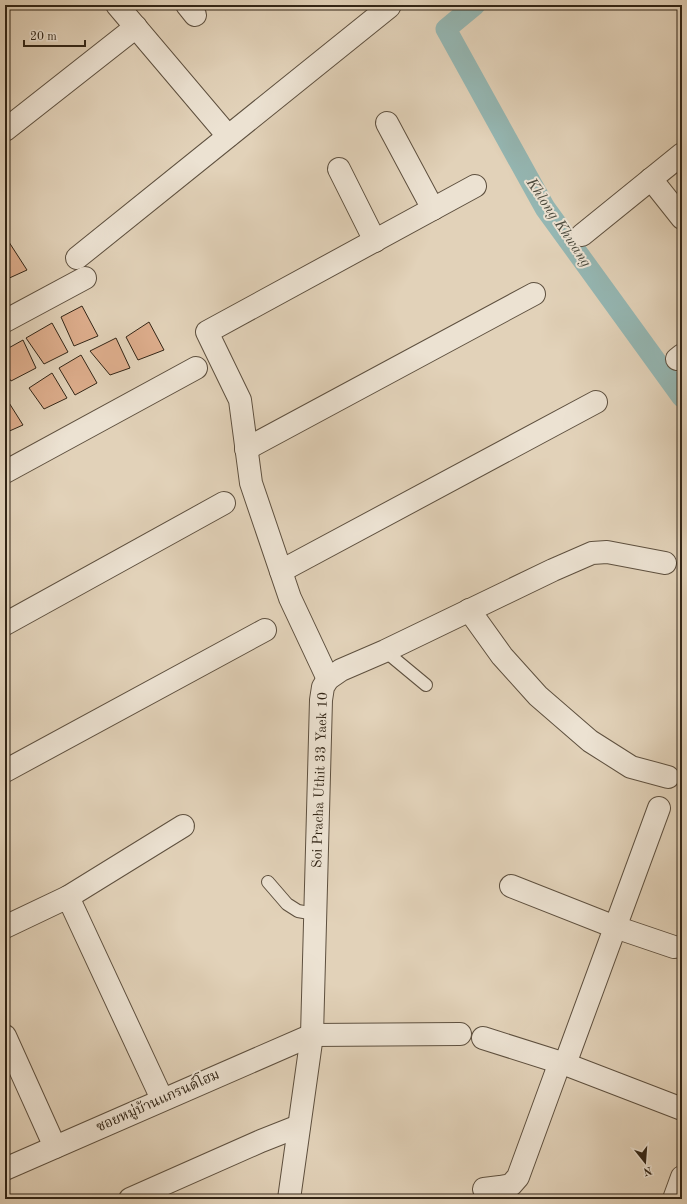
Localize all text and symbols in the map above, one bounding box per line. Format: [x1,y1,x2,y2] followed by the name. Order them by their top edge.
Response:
[24,22,85,48] scale bar
[30,31,57,43] text: 20 m
[522,175,593,270] water label: Khlong Khwang
[310,692,330,868] street label: Soi Pracha Uthit 33 Yaek 10
[93,1064,222,1135] street label: ซอยหมู่บ้านแกรนด์โฮม
[625,1142,665,1182] north arrow
[641,1164,653,1177] text: N

